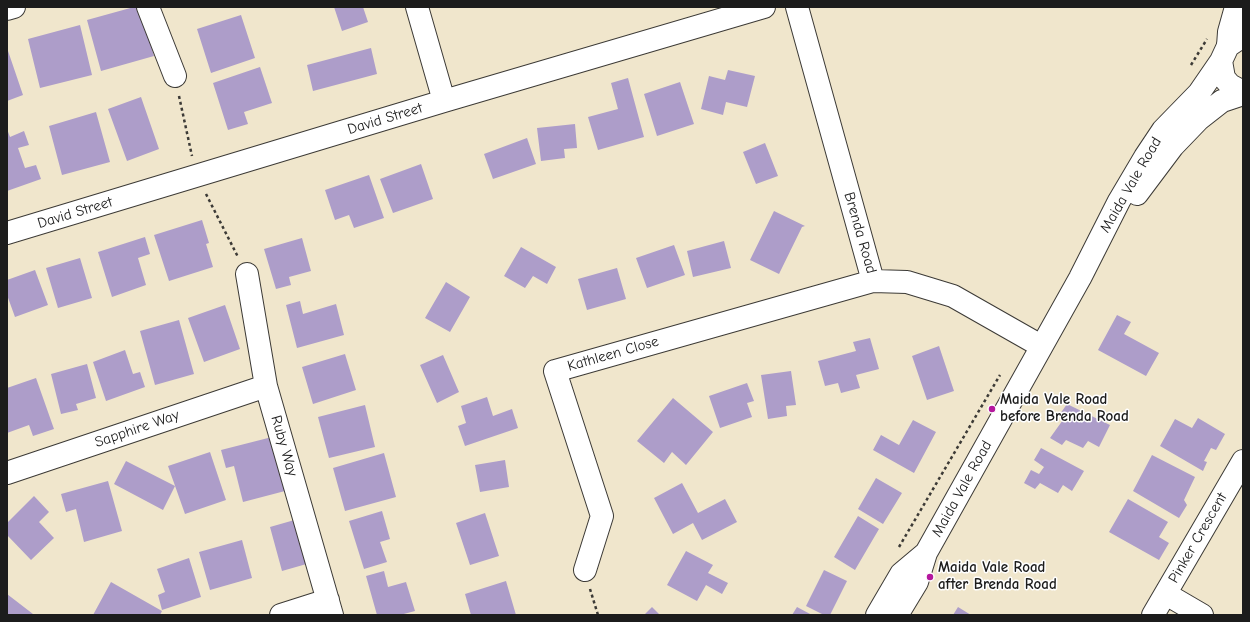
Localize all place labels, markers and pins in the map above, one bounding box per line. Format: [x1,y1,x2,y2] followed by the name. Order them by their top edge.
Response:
[1000,391,1129,426] place label: Maida Vale Road before Brenda Road
[987,404,997,414] marker: Maida Vale Road before Brenda Road
[938,559,1057,594] place label: Maida Vale Road after Brenda Road
[925,572,935,582] marker: Maida Vale Road after Brenda Road

